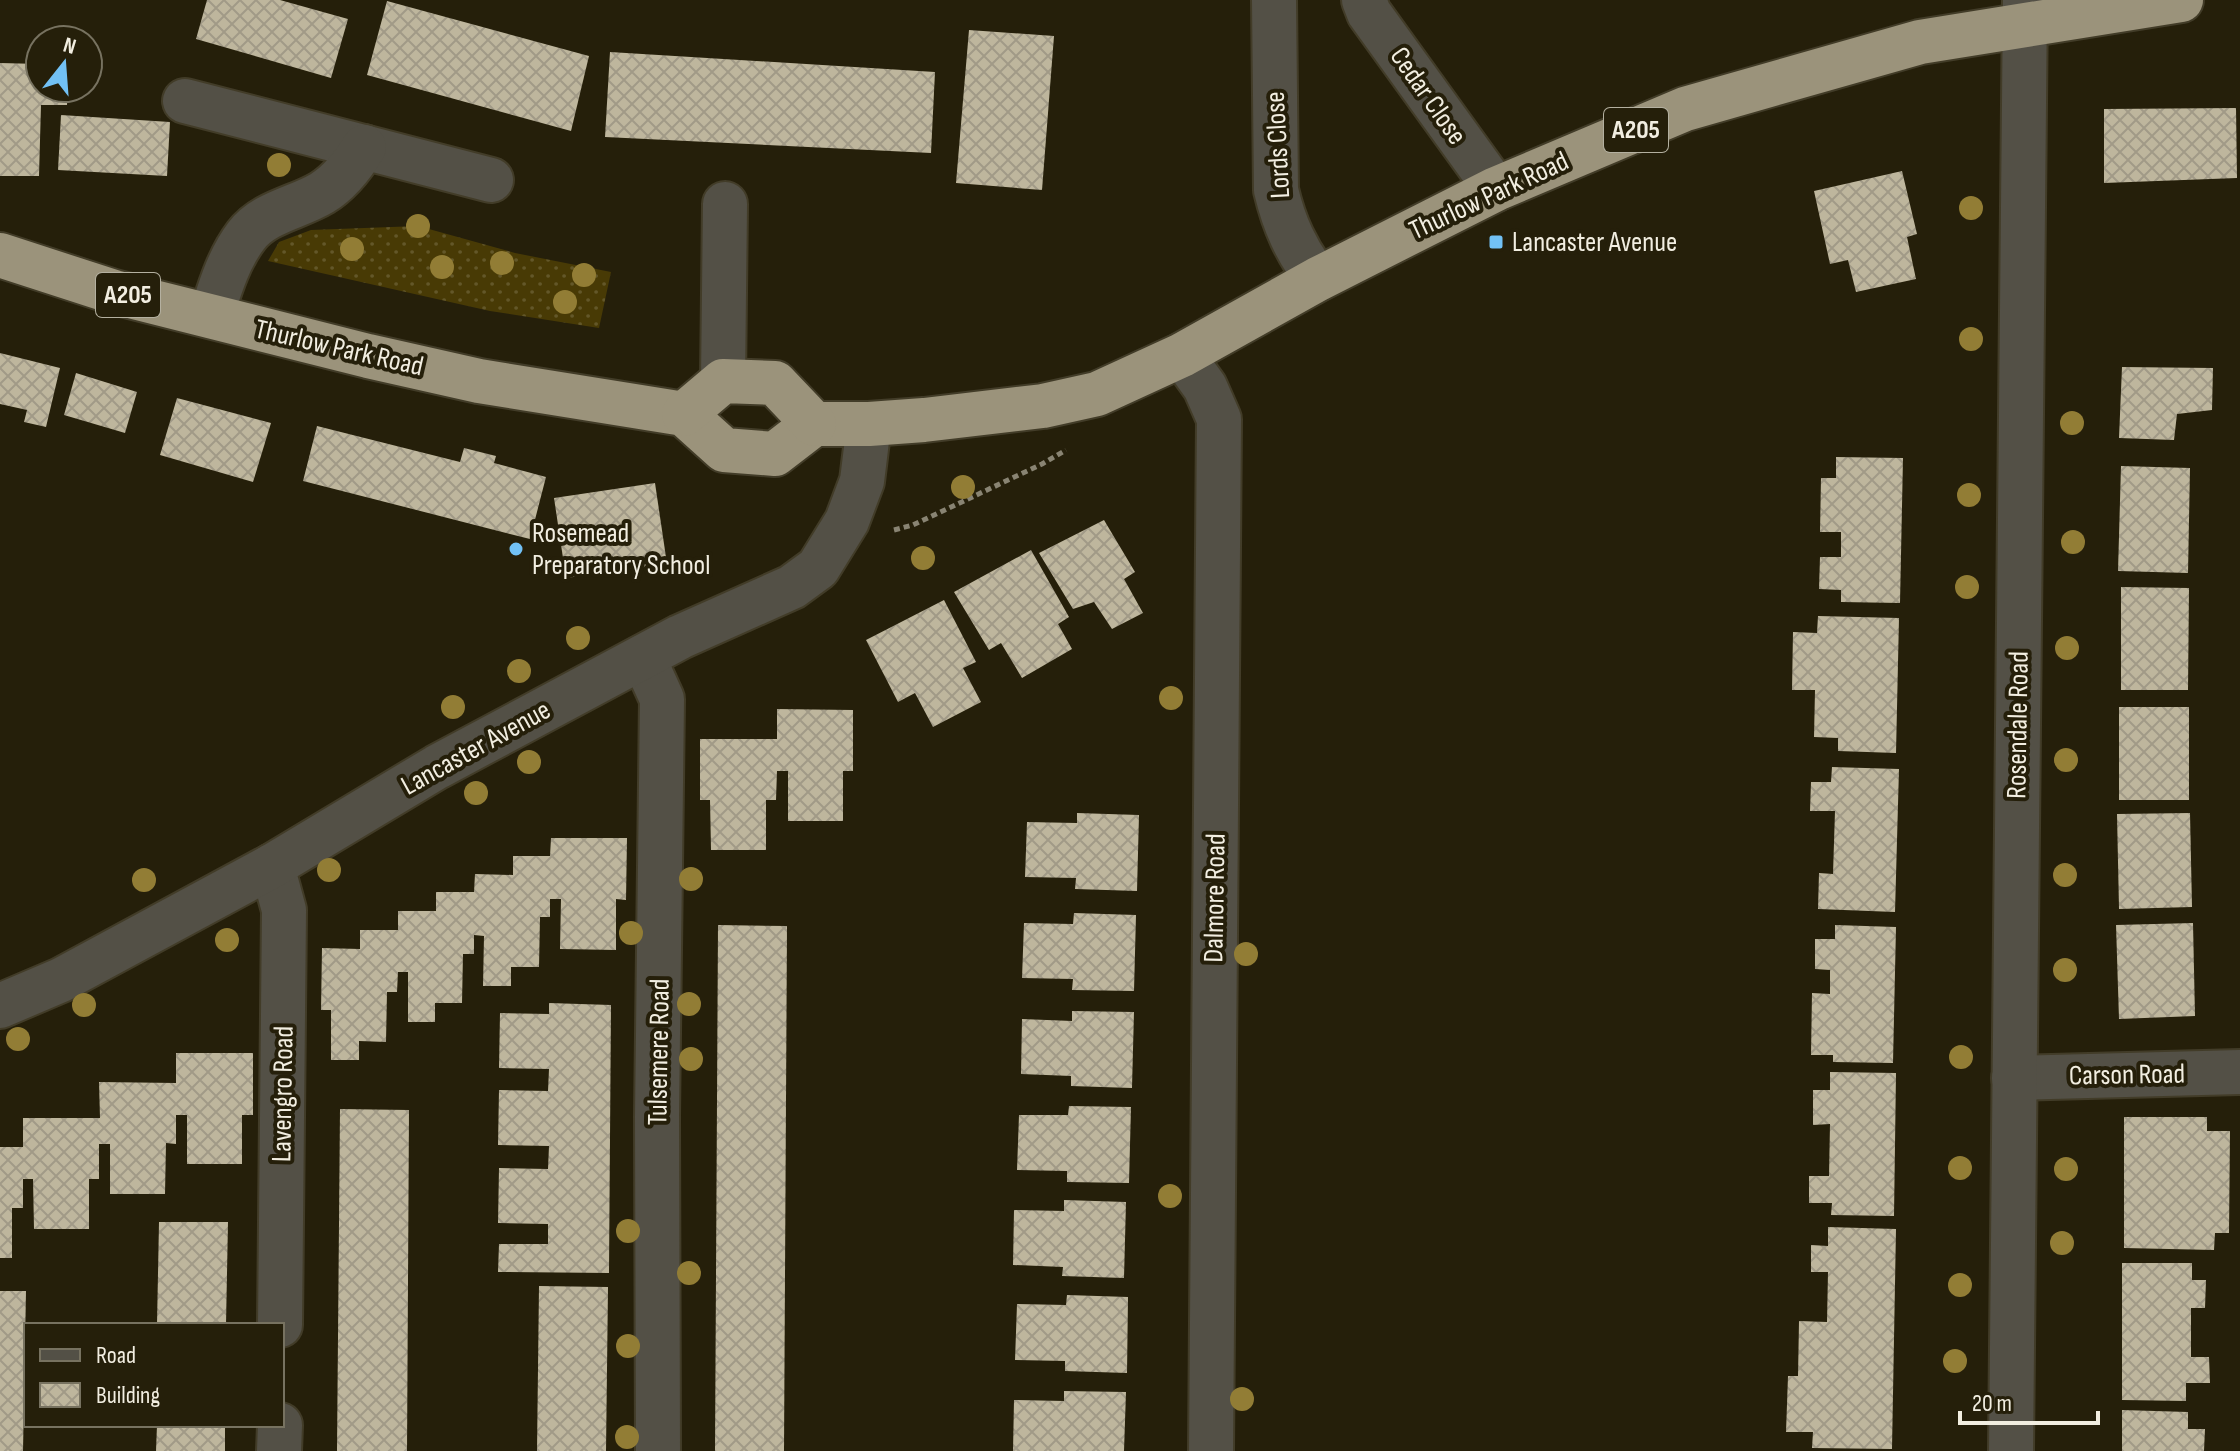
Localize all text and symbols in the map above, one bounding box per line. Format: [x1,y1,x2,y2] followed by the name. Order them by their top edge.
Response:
[24,24,104,104] north arrow
[60,32,79,61] text: N
[1383,41,1473,151] street label: Cedar Close
[1259,91,1297,199] street label: Lords Close
[1604,108,1668,152] road number: A205
[1404,145,1574,247] street label: Thurlow Park Road
[1512,226,1677,259] place label: Lancaster Avenue
[1487,233,1505,251] marker: Lancaster Avenue
[96,273,160,317] road number: A205
[252,313,426,383] street label: Thurlow Park Road
[532,517,710,582] place label: Rosemead Preparatory School
[507,540,525,558] marker: Rosemead Preparatory School
[2000,651,2036,799] street label: Rosendale Road
[396,693,556,803] street label: Lancaster Avenue
[1197,833,1233,963] street label: Dalmore Road
[641,978,677,1126] street label: Tulsemere Road
[265,1026,301,1162] street label: Lavengro Road
[2069,1057,2185,1093] street label: Carson Road
[24,1323,284,1427] legend
[96,1341,136,1370] text: Road
[1960,1375,2098,1425] scale bar
[96,1381,160,1410] text: Building
[1972,1389,2012,1418] text: 20 m

